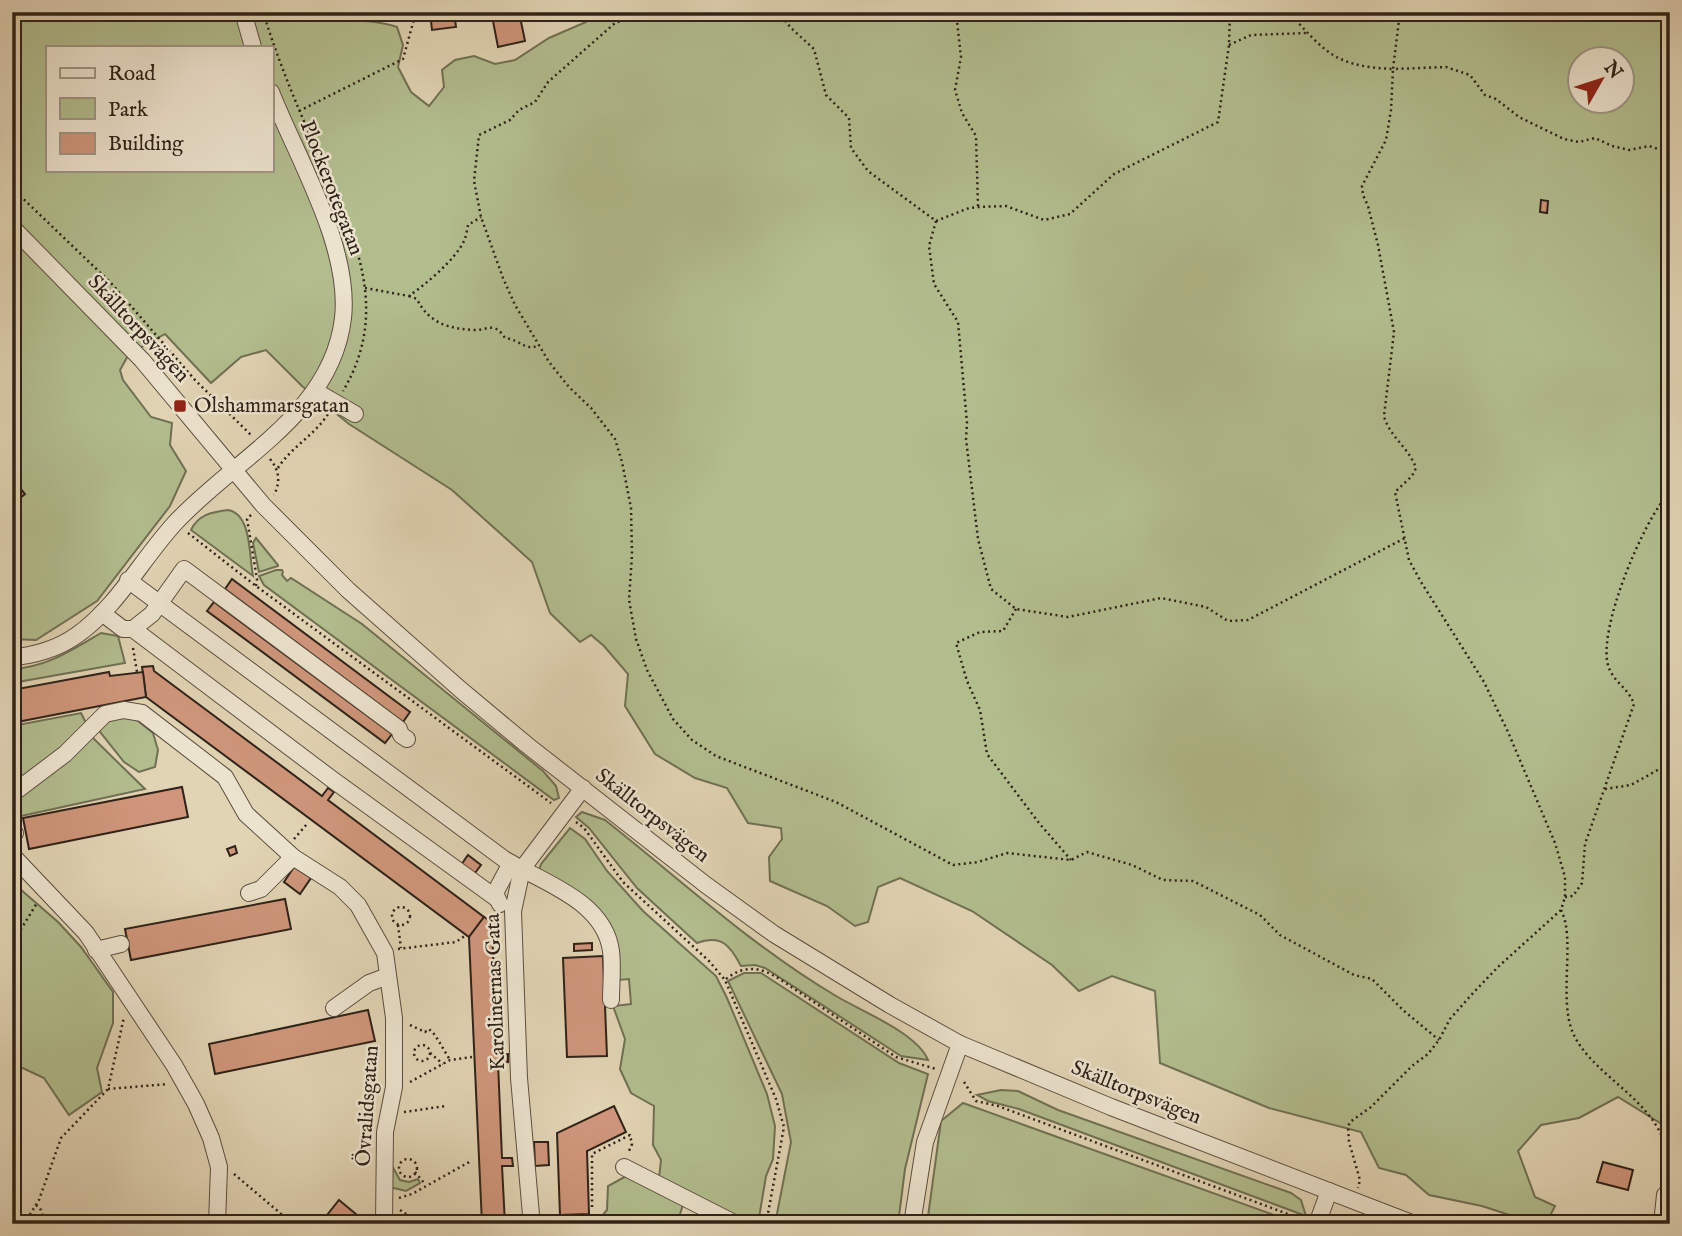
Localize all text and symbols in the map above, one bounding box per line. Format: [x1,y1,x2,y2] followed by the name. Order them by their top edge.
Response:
[46,46,273,172] legend
[1566,46,1636,116] north arrow
[1598,56,1628,85] text: N
[108,61,156,88] text: Road
[108,97,149,124] text: Park
[293,117,369,259] street label: Plockerotegatan
[108,131,184,158] text: Building
[81,269,195,389] street label: Skälltorpsvägen
[194,393,349,420] place label: Olshammarsgatan
[172,398,188,414] marker: Olshammarsgatan
[589,763,715,869] street label: Skälltorpsvägen
[480,912,512,1071] street label: Karolinernas Gata
[350,1045,386,1167] street label: Övralidsgatan
[1067,1055,1205,1131] street label: Skälltorpsvägen

